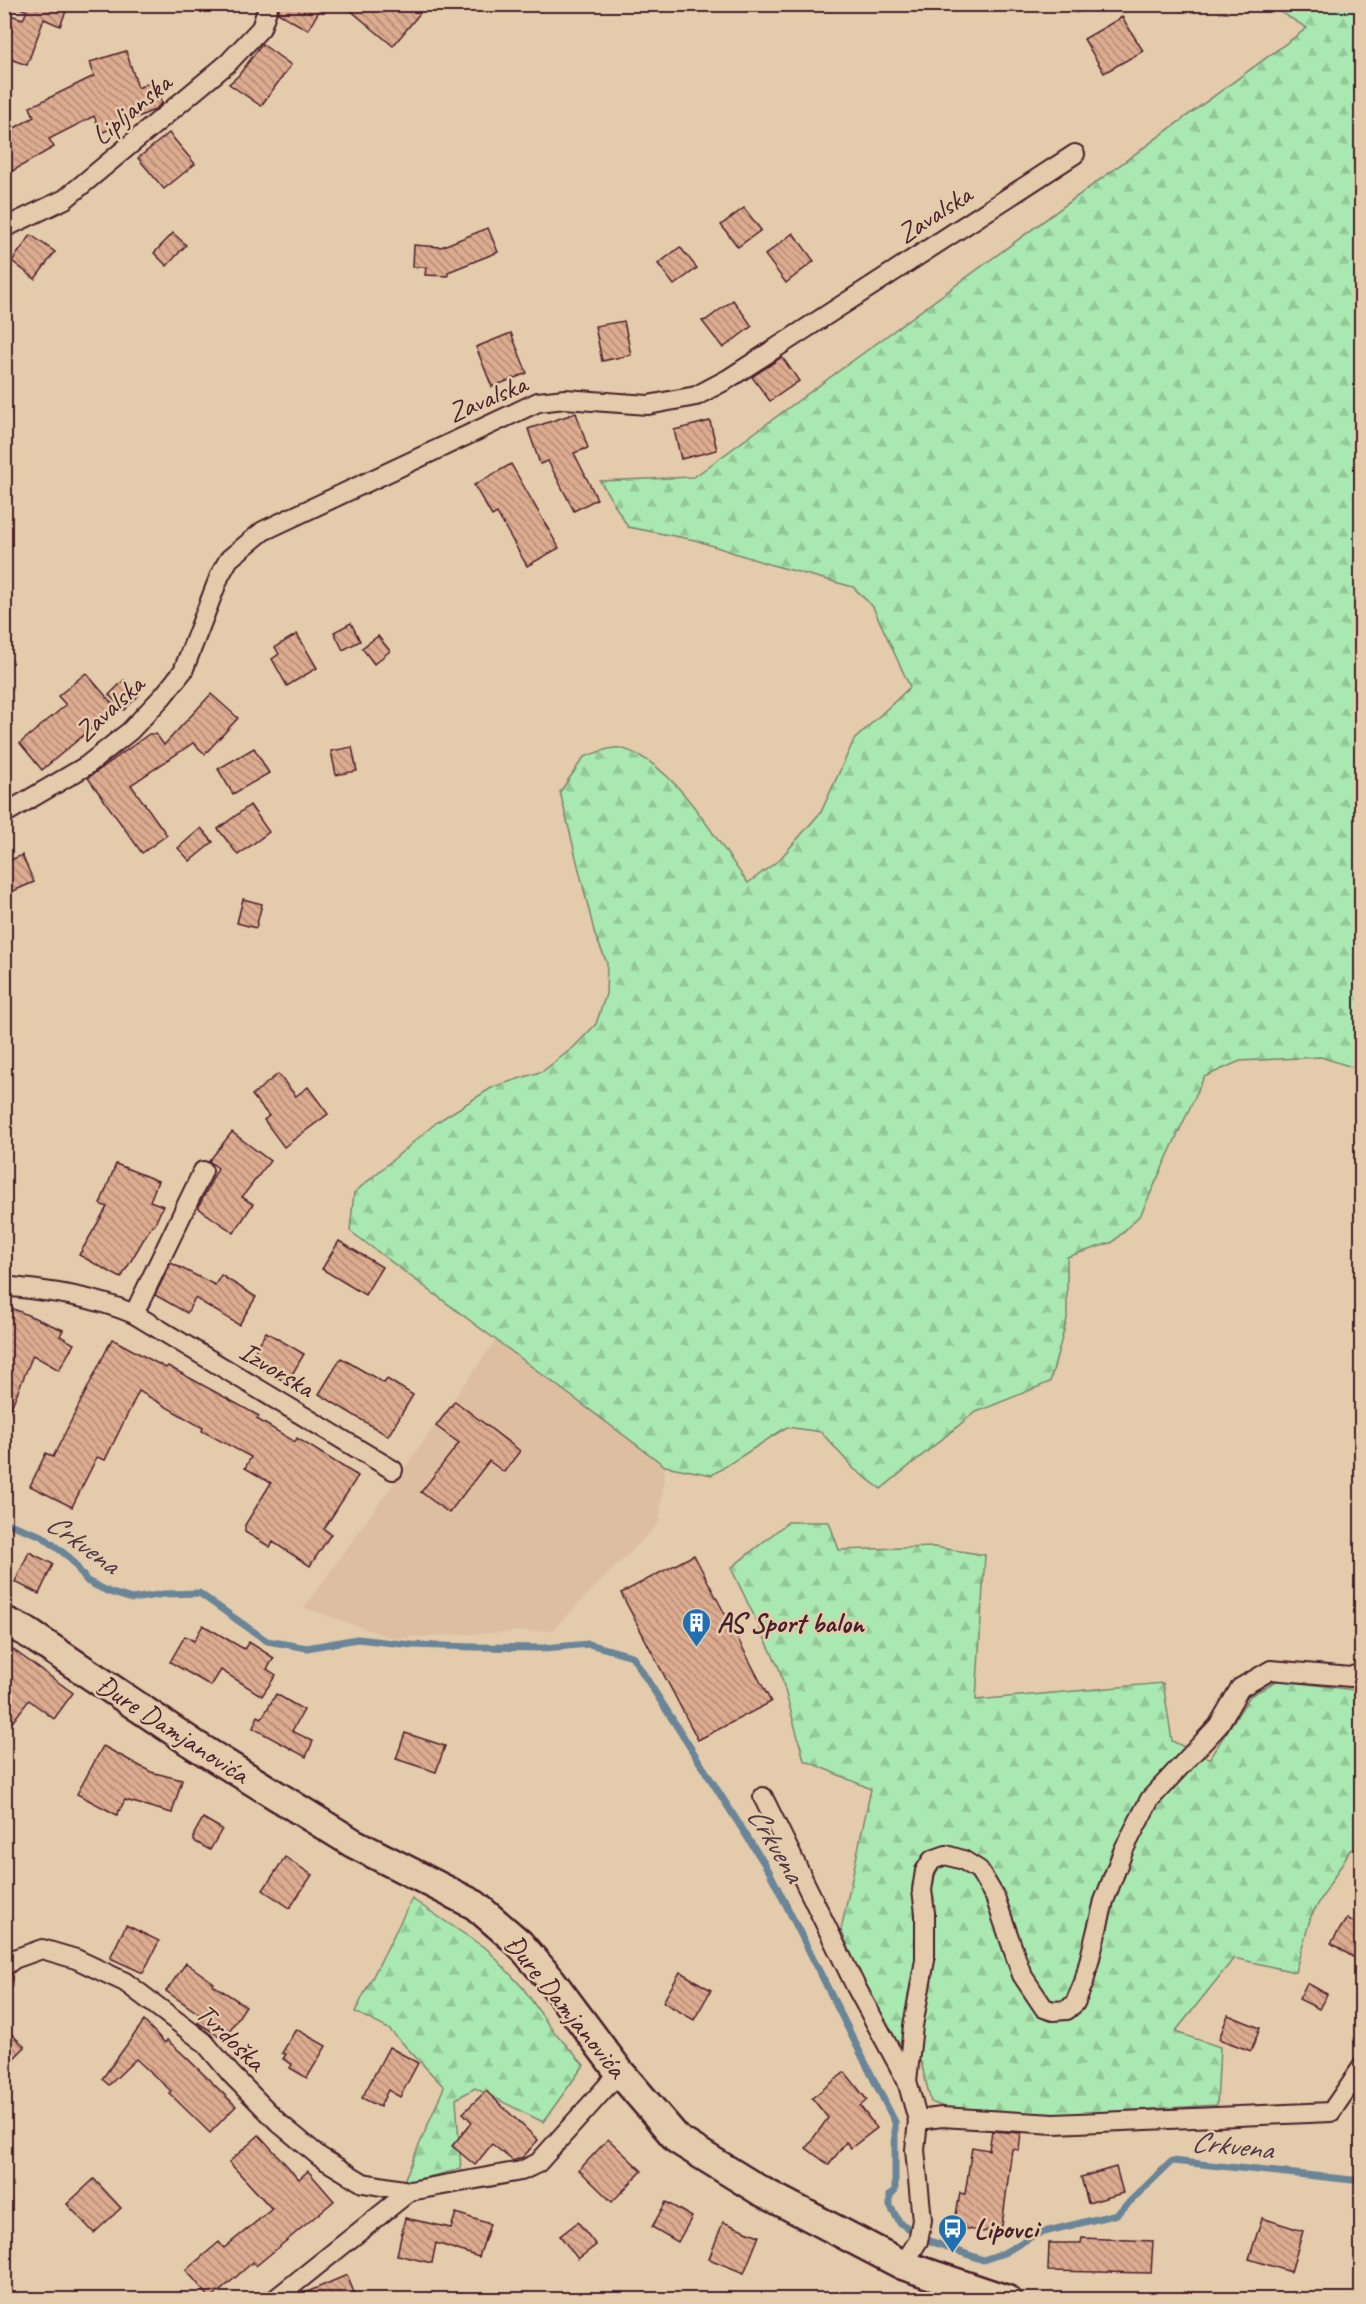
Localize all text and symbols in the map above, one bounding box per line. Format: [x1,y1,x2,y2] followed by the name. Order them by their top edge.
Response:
[84,64,180,152] street label: Lipljanska
[890,176,980,251] street label: Zavalska
[442,365,534,430] street label: Zavalska
[67,665,153,749] street label: Zavalska
[233,1333,322,1406] street label: Izvorska
[39,1504,129,1584] water label: Crkvena
[717,1605,866,1640] place label: AS Sport balon
[680,1606,712,1648] building icon: AS Sport balon
[90,1667,257,1792] street label: Đure Damjanovića
[739,1799,815,1891] water label: Crkvena
[498,1927,636,2086] street label: Đure Damjanovića
[189,1996,274,2080] street label: Tvrdoška
[1190,2122,1277,2168] water label: Crkvena
[974,2211,1041,2246] place label: Lipovci
[937,2212,969,2254] bus stop icon: Lipovci

